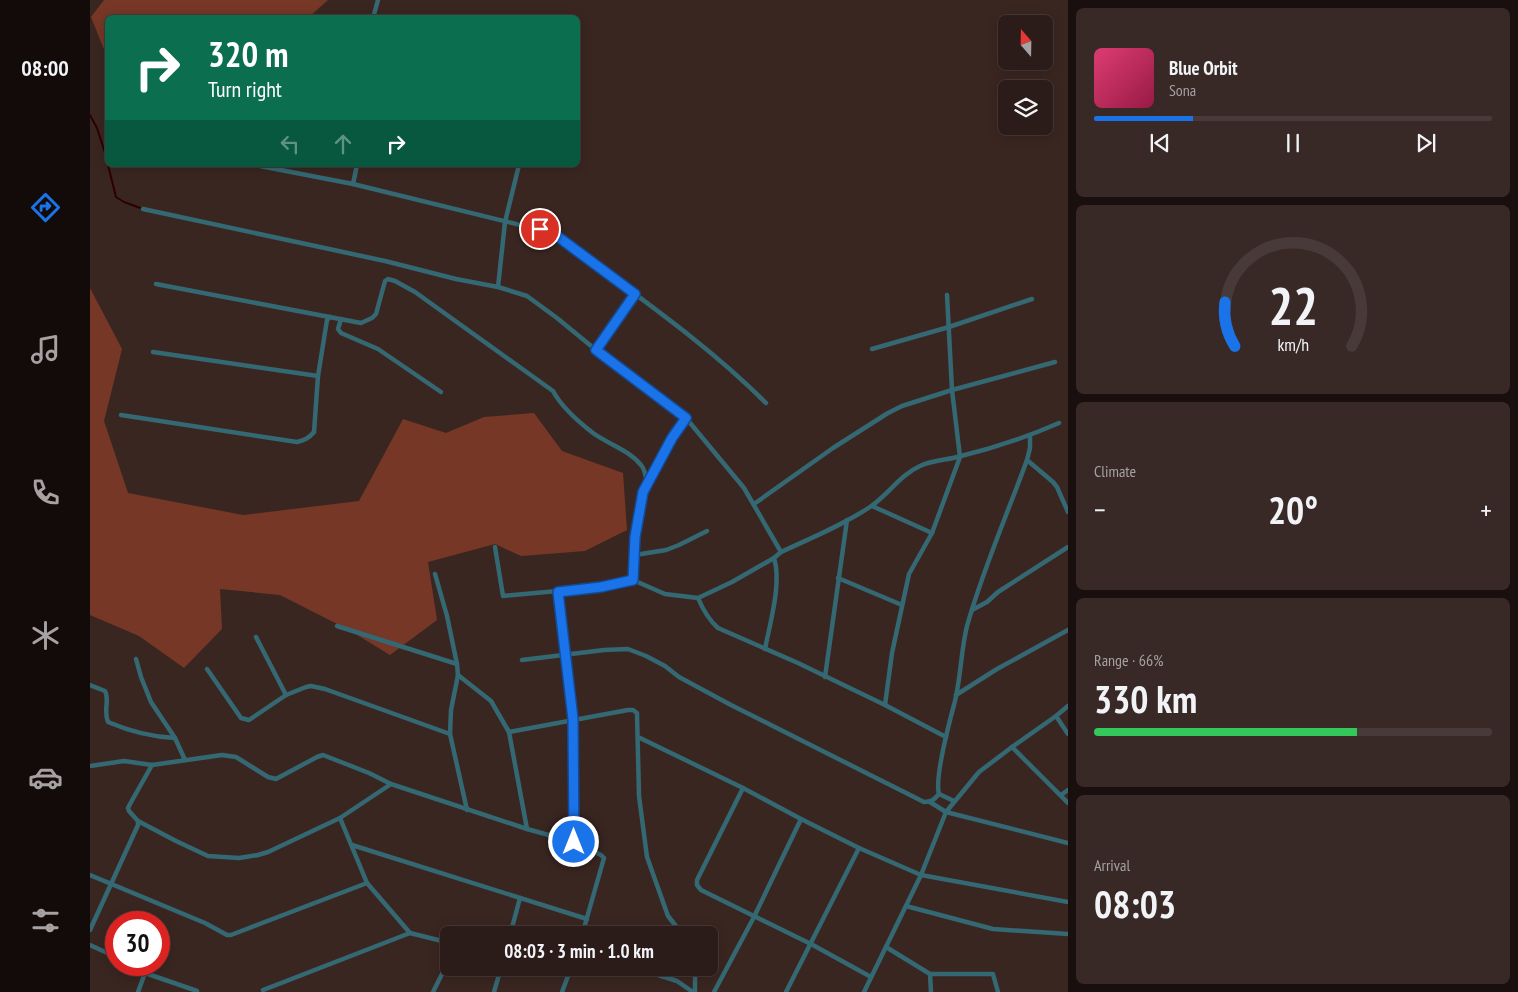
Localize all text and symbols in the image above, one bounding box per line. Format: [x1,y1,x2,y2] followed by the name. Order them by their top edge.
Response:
[998,15,1052,70] north arrow
[998,15,1053,135] map controls
[208,31,289,77] text: 320 m
[125,35,190,100] icon: right
[21,54,69,82] text: 08:00
[1169,56,1238,80] text: Blue Orbit
[208,75,282,103] text: Turn right
[998,80,1053,135] button: layers
[1169,80,1196,100] text: Sona
[1146,129,1174,157] icon: previous
[1279,129,1307,157] icon: pause
[1412,129,1440,157] icon: next
[276,130,304,158] icon: left
[329,130,357,158] icon: ahead
[382,130,410,158] icon: right
[28,190,63,225] icon: directions
[519,208,561,250] pin
[526,215,554,243] icon: arrive
[1268,272,1318,339] text: 22
[28,332,63,367] icon: music
[1277,333,1309,356] text: km/h
[1094,461,1136,481] text: Climate
[28,475,63,510] icon: phone
[1268,485,1318,534] text: 20°
[1094,491,1106,528] text: −
[1480,491,1492,528] text: +
[28,618,63,653] icon: climate
[1094,650,1163,670] text: Range · 66%
[1094,674,1197,723] text: 330 km
[28,760,63,795] icon: car
[547,815,599,867] position arrow
[1094,855,1130,875] text: Arrival
[1094,879,1176,928] text: 08:03
[28,903,63,938] icon: filters
[105,911,170,976] speed limit sign: 30
[504,939,654,963] text: 08:03 · 3 min · 1.0 km

